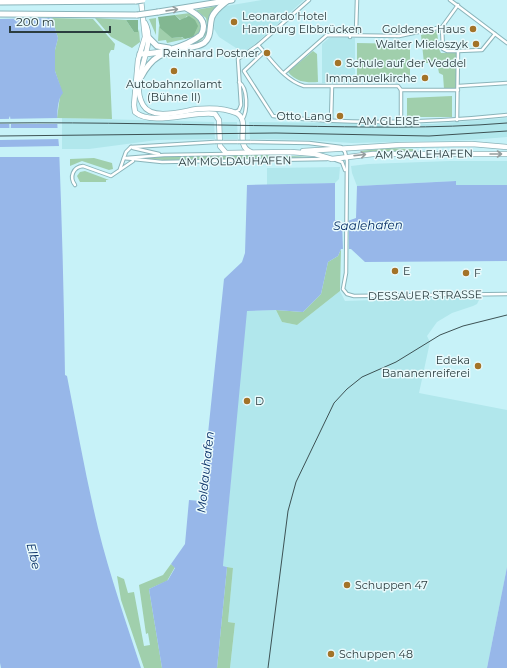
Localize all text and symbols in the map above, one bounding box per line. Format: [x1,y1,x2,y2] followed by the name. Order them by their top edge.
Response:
[165,6,178,14] one-way arrow
[10,8,110,34] scale bar
[242,9,362,36] place label: Leonardo Hotel Hamburg Elbbrücken
[16,14,55,29] text: 200 m
[229,17,239,27] marker: Leonardo Hotel Hamburg Elbbrücken
[382,22,466,36] place label: Goldenes Haus
[468,24,478,34] marker: Goldenes Haus
[376,37,468,51] place label: Walter Mieloszyk
[471,39,481,49] marker: Walter Mieloszyk
[162,46,259,60] place label: Reinhard Postner
[262,48,272,58] marker: Reinhard Postner
[346,56,466,70] place label: Schule auf der Veddel
[333,58,343,68] marker: Schule auf der Veddel
[169,66,179,76] marker: Autobahnzollamt (Bühne II)
[325,71,417,85] place label: Immanuelkirche
[420,73,430,83] marker: Immanuelkirche
[126,77,223,104] place label: Autobahnzollamt (Bühne II)
[276,109,332,123] place label: Otto Lang
[335,111,345,121] marker: Otto Lang
[358,114,420,128] street label: AM GLEISE
[375,146,473,162] street label: AM SAALEHAFEN
[489,150,502,157] one-way arrow
[353,152,366,159] one-way arrow
[178,153,292,169] street label: AM MOLDAUHAFEN
[333,217,403,233] water label: Saalehafen
[403,264,410,278] place label: E
[390,266,400,276] marker: E
[474,266,481,280] place label: F
[461,268,471,278] marker: F
[368,287,482,303] street label: DESSAUER STRASSE
[382,353,470,380] place label: Edeka Bananenreiferei
[473,361,483,371] marker: Edeka Bananenreiferei
[255,394,264,408] place label: D
[242,396,252,406] marker: D
[193,430,217,514] water label: Moldauhafen
[24,541,44,571] water label: Elbe
[355,578,428,592] place label: Schuppen 47
[342,580,352,590] marker: Schuppen 47
[339,647,413,661] place label: Schuppen 48
[326,649,336,659] marker: Schuppen 48

